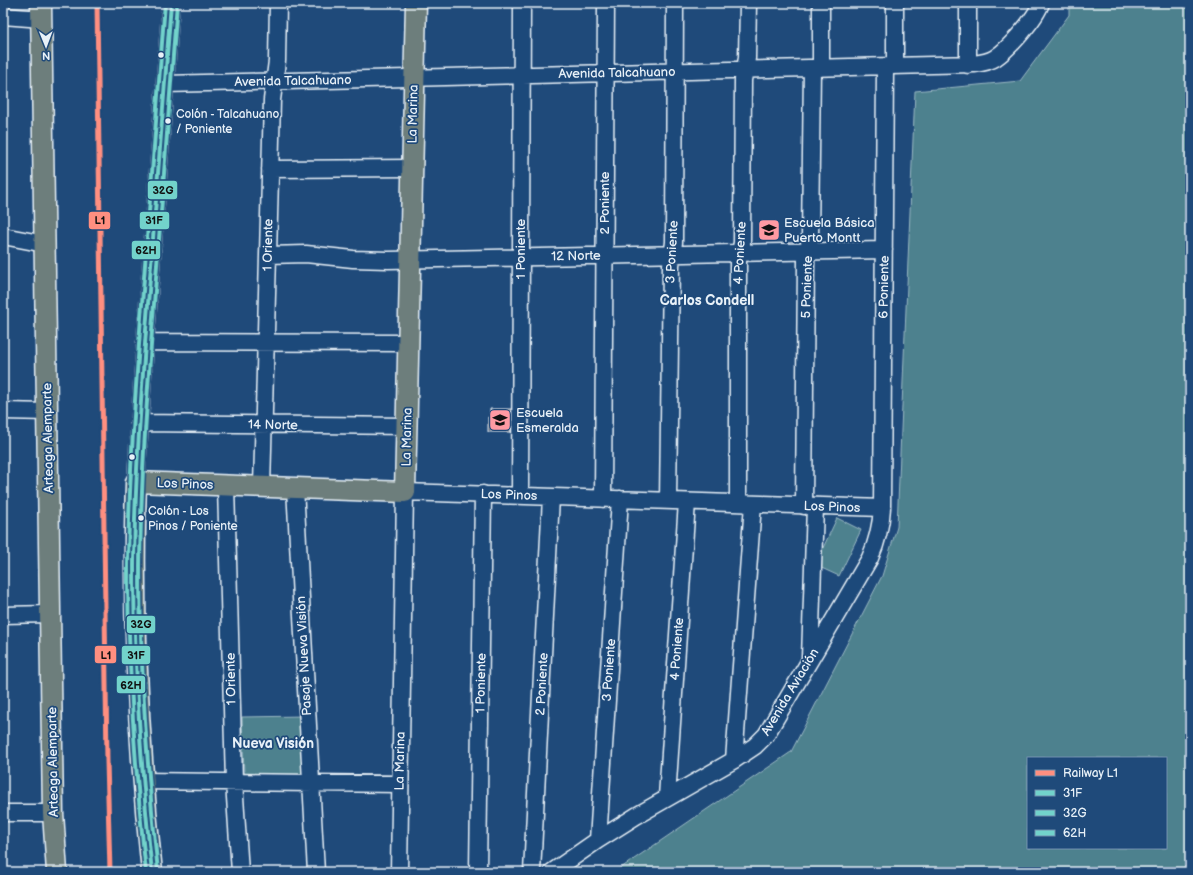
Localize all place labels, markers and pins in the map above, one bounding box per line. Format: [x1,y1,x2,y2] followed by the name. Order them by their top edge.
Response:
[156,50,166,60] unlabelled marker
[176,107,279,137] place label: Colón - Talcahuano / Poniente
[163,116,173,126] marker: Colón - Talcahuano / Poniente
[784,215,875,246] place label: Escuela Básica Puerto Montt
[756,217,782,243] school or university icon: Escuela Básica Puerto Montt
[516,405,579,436] place label: Escuela Esmeralda
[487,407,513,433] school or university icon: Escuela Esmeralda
[127,452,137,462] unlabelled marker
[148,504,238,534] place label: Colón - Los Pinos / Poniente
[136,513,146,523] marker: Colón - Los Pinos / Poniente

